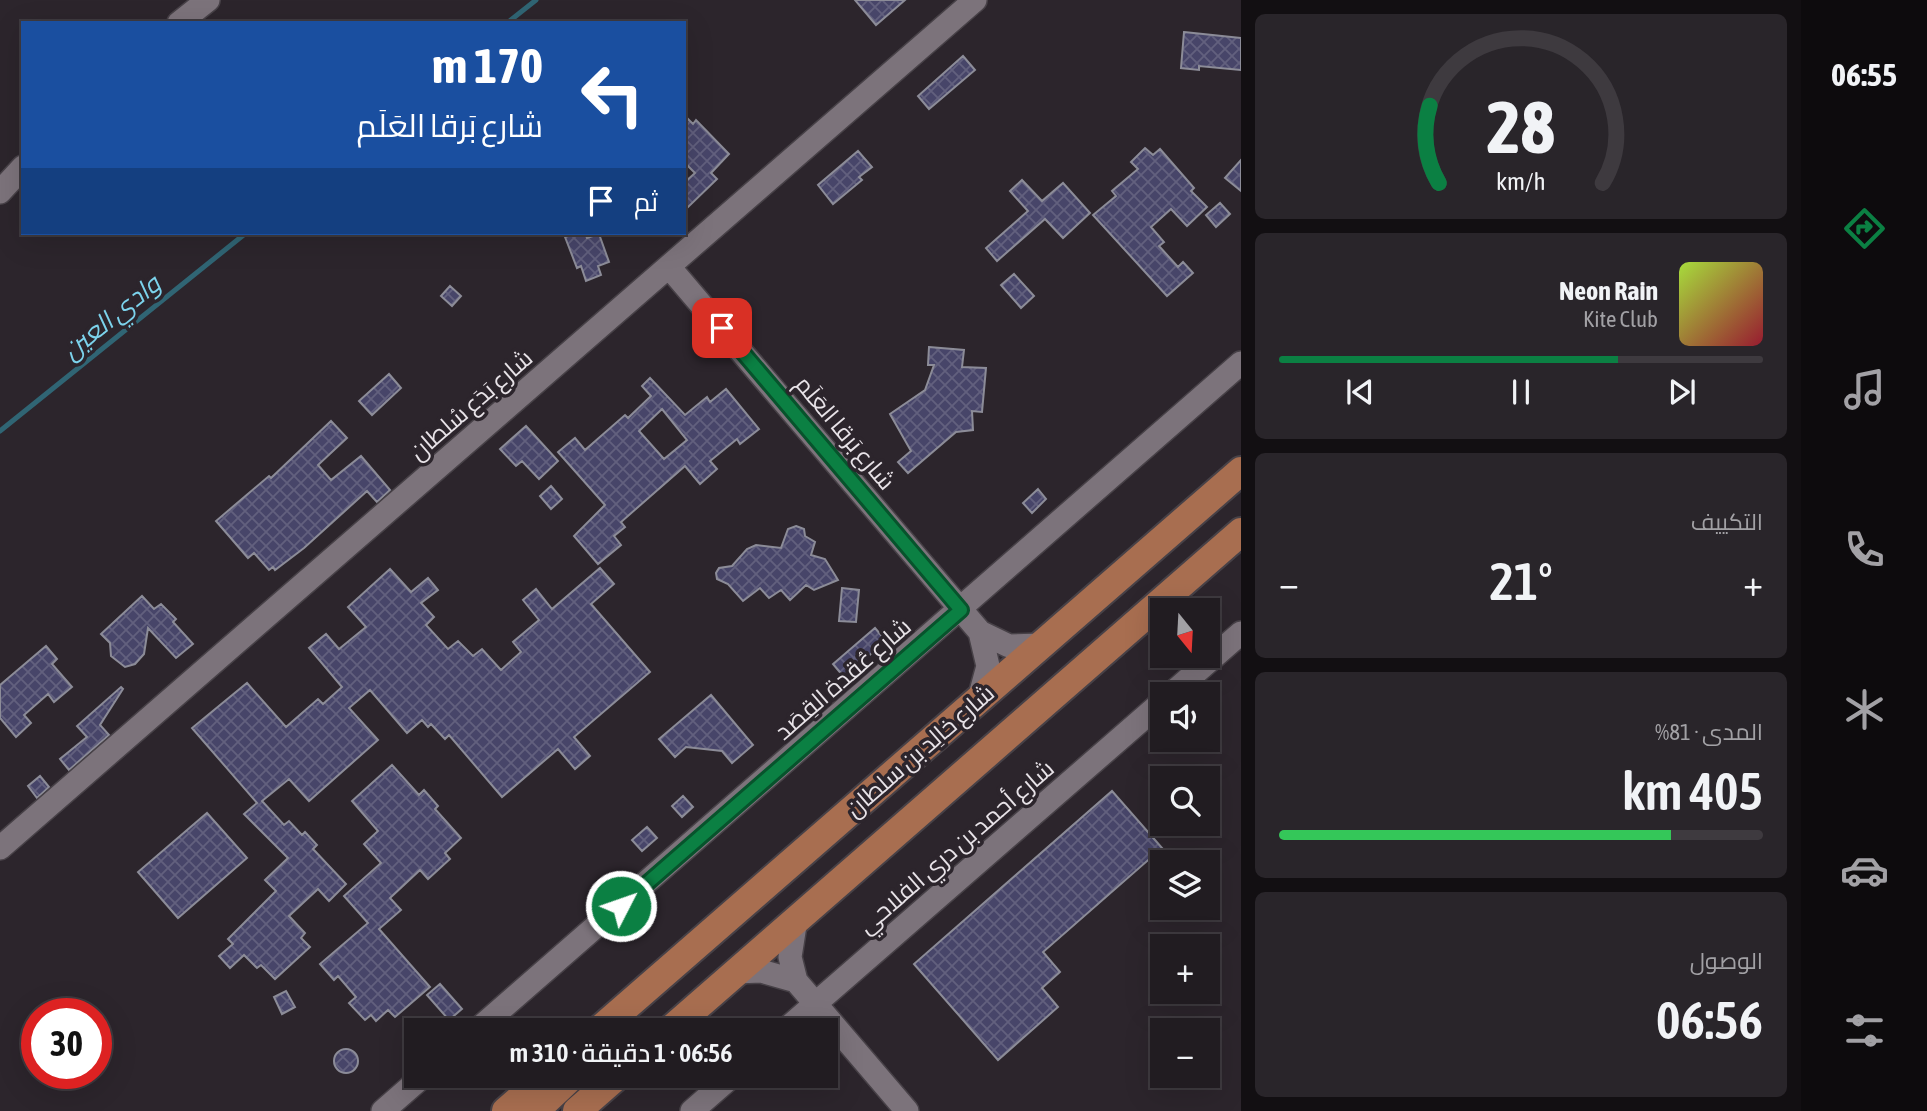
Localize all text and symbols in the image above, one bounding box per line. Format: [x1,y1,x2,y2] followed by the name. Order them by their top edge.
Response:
[432,37,543,93] text: 170 m
[567,49,658,140] icon: left
[1831,56,1897,93] text: 06:55
[1487,85,1555,168] text: 28
[357,107,543,144] text: شارع بَرقا العَلَم
[1496,167,1546,195] text: km/h
[582,182,620,220] icon: arrive
[634,187,658,217] text: ثم
[1840,204,1889,253] icon: directions
[56,267,171,370] water label: وادي العين
[1559,276,1658,306] text: Neon Rain
[692,298,752,358] pin
[1583,306,1658,332] text: Kite Club
[703,309,741,347] icon: arrive
[404,344,540,468] street label: شارع بَدَع سُلطان
[1840,365,1889,414] icon: music
[788,370,901,497] street label: شارع بَرقا العَلَم
[1341,373,1379,411] icon: previous
[1502,373,1540,411] icon: pause
[1663,373,1701,411] icon: next
[1691,509,1763,535] text: التكييف
[1840,525,1889,574] icon: phone
[1489,551,1553,611] text: 21°
[1279,561,1299,604] text: −
[1743,561,1763,604] text: +
[1150,598,1220,668] north arrow
[1150,598,1220,1088] map controls
[769,612,918,747] street label: شارع عُقدة القِصَد
[840,679,1001,825] street label: شارع خالِد بن سلطان
[1150,682,1220,752] button: sound
[1840,685,1889,734] icon: climate
[1655,719,1763,745] text: المدى · 81%
[851,753,1063,943] street label: شارع أحمد بن دري الفلاحي
[1622,761,1763,821] text: 405 km
[1150,766,1220,836] button: search
[1840,846,1889,895] icon: car
[1150,850,1220,920] button: layers
[584,869,658,943] position arrow
[1150,934,1220,1004] button: +
[1690,948,1763,974] text: الوصول
[1656,990,1763,1050] text: 06:56
[21,998,112,1089] speed limit sign: 30
[1840,1006,1889,1055] icon: filters
[1150,1018,1220,1088] button: −
[510,1038,732,1068] text: 06:56 · 1 دقيقة · 310 m

